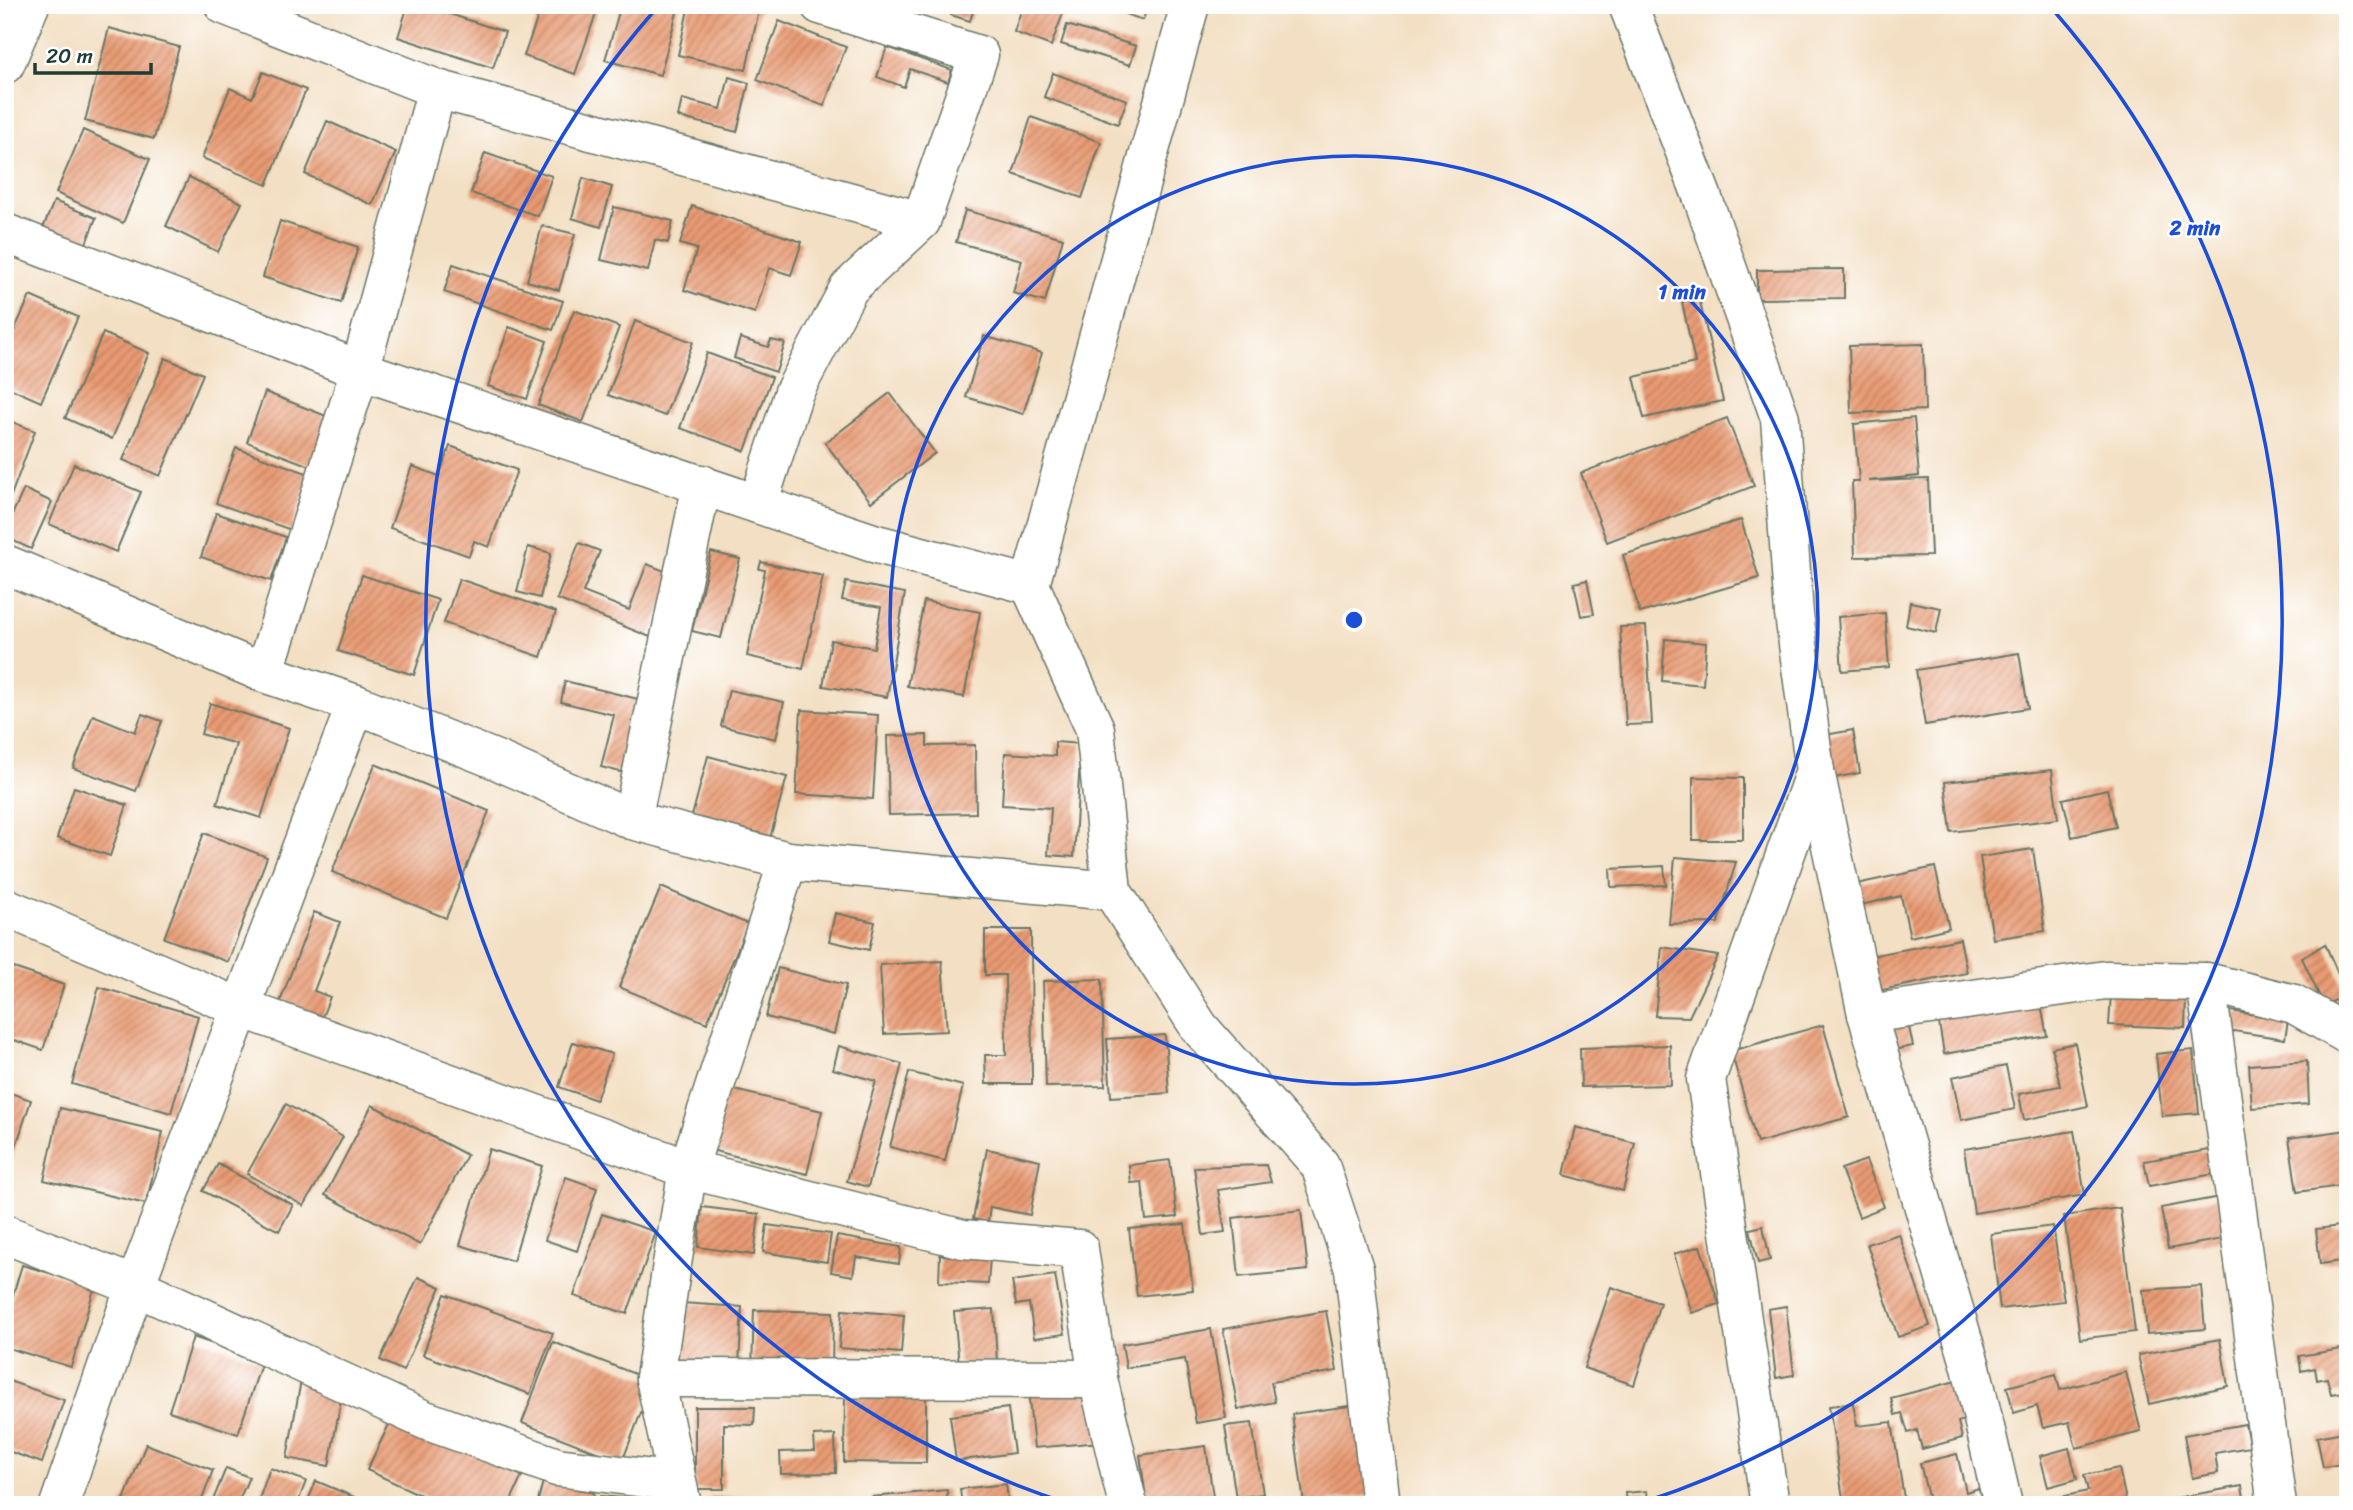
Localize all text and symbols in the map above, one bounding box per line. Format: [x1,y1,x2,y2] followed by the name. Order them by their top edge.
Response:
[35,32,150,76] scale bar
[46,37,93,75] text: 20 m
[2169,209,2221,247] text: 2 min
[1658,273,1707,311] text: 1 min
[1342,608,1366,632] centre of rings

